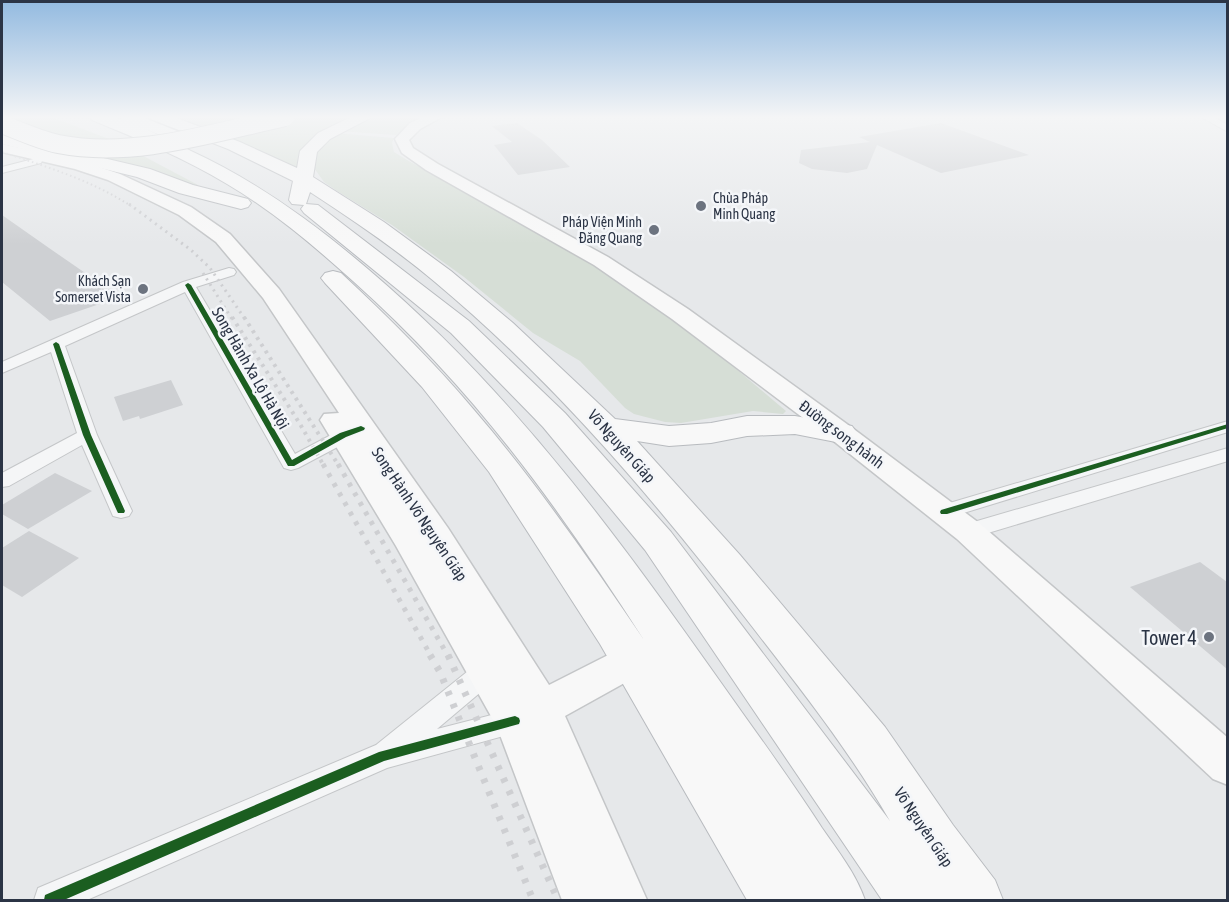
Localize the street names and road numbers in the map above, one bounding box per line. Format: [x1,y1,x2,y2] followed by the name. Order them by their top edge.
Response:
[208,304,293,433] street label: Song Hành Xa Lộ Hà Nội
[795,396,888,473] street label: Đường song hành
[584,406,659,487] street label: Võ Nguyên Giáp
[368,444,471,585] street label: Song Hành Võ Nguyên Giáp
[890,784,957,871] street label: Võ Nguyên Giáp

